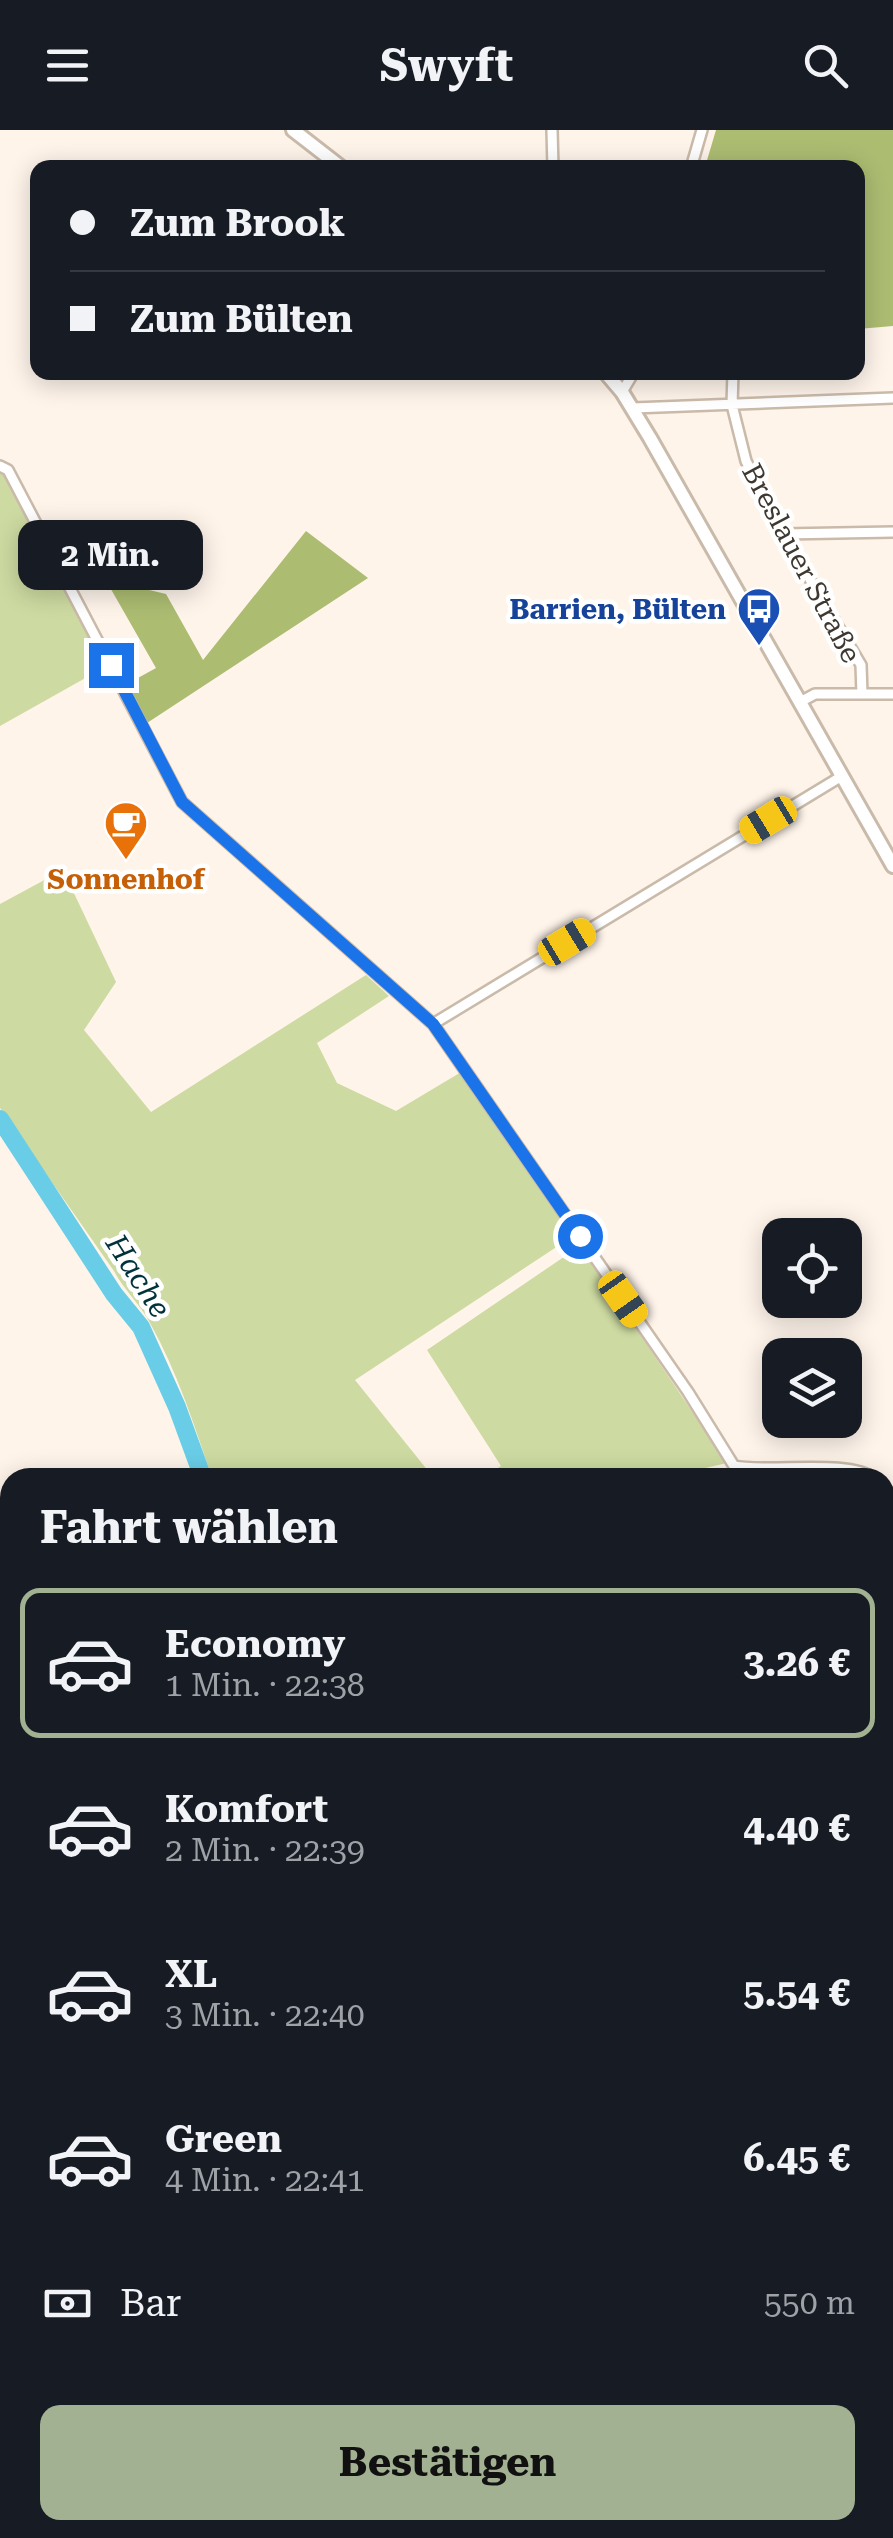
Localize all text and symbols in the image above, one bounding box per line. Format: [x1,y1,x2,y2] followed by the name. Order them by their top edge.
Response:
[40,38,95,93] icon: menu
[798,38,853,93] icon: search
[380,39,513,92] text: Swyft
[130,201,345,245] text: Zum Brook
[130,297,353,341] text: Zum Bülten
[735,458,868,668] street label: Breslauer Straße
[18,520,204,590] callout: 2 Min.
[61,536,160,574] text: 2 Min.
[736,586,782,647] bus stop icon: Barrien, Bülten
[510,593,726,626] place label: Barrien, Bülten
[89,643,134,688] route end
[735,792,801,848] car
[103,800,149,861] cafe icon: Sonnenhof
[47,863,206,896] place label: Sonnenhof
[534,914,600,970] car
[558,1214,603,1259] route start
[762,1218,862,1438] map controls
[762,1218,862,1318] button: locate
[98,1227,178,1324] water label: Hache
[594,1266,652,1332] car
[762,1338,862,1438] button: layers
[40,1501,338,1554] text: Fahrt wählen
[45,1618,135,1708] icon: car
[165,1622,345,1666] text: Economy
[743,1641,850,1685] text: 3.26 €
[165,1666,365,1704] text: 1 Min. · 22:38
[45,1783,135,1873] icon: car
[165,1787,328,1831] text: Komfort
[743,1806,850,1850] text: 4.40 €
[165,1831,365,1869] text: 2 Min. · 22:39
[45,1948,135,2038] icon: car
[165,1952,217,1996] text: XL
[743,1971,850,2015] text: 5.54 €
[165,1996,365,2034] text: 3 Min. · 22:40
[45,2113,135,2203] icon: car
[165,2117,282,2161] text: Green
[743,2136,850,2180] text: 6.45 €
[165,2161,365,2199] text: 4 Min. · 22:41
[40,2276,95,2331] icon: cash
[120,2281,181,2325] text: Bar
[764,2284,855,2322] text: 550 m
[40,2405,855,2520] button: Bestätigen

